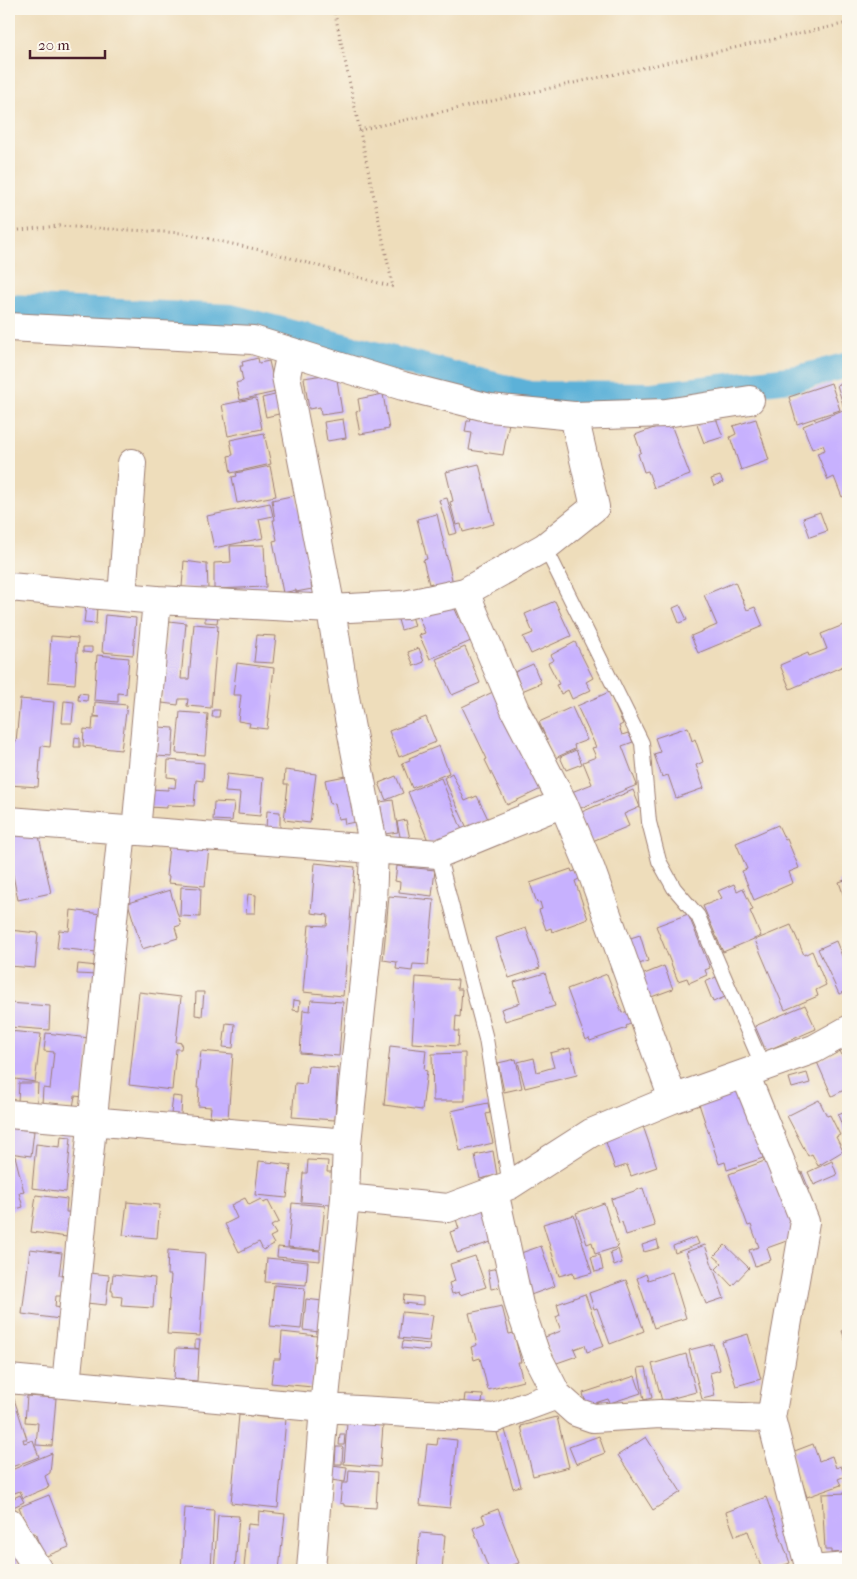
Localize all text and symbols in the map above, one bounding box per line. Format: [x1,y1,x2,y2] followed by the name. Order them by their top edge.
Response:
[30,28,105,60] scale bar
[38,36,70,54] text: 20 m

